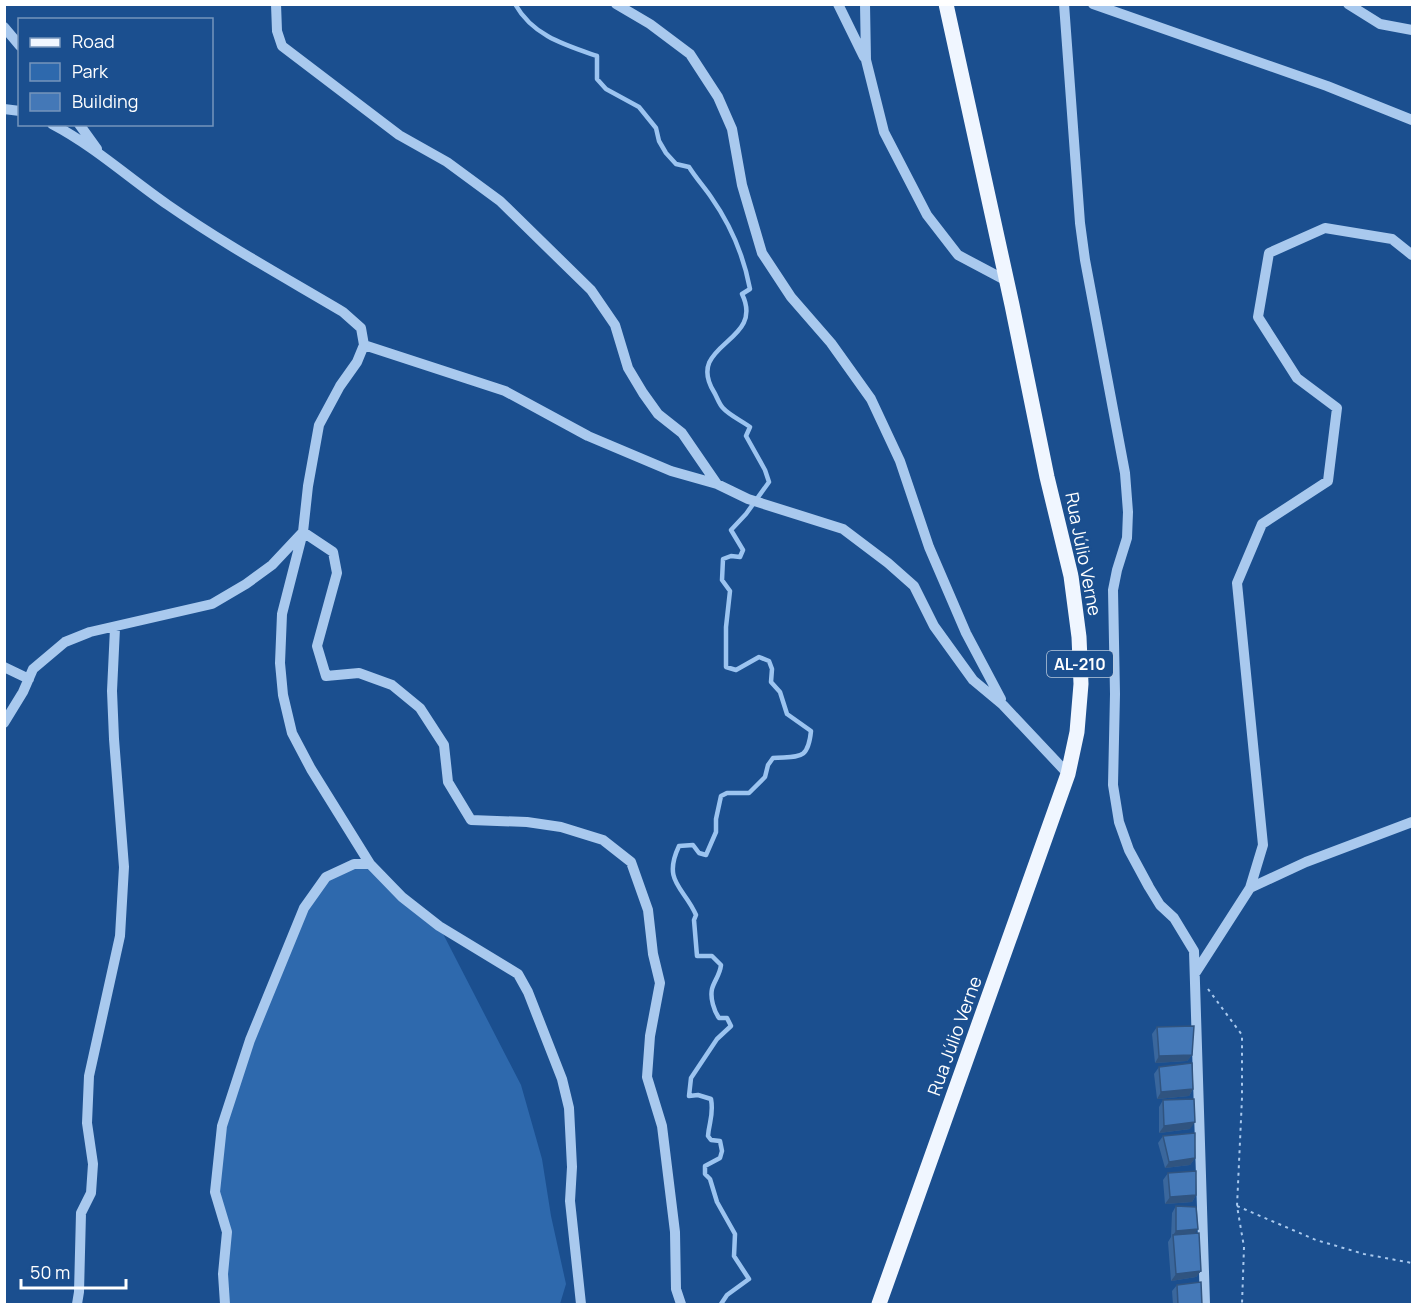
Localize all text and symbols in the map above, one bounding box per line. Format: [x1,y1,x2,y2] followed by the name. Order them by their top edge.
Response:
[18,18,213,126] legend
[72,29,115,53] text: Road
[72,59,109,83] text: Park
[72,89,138,113] text: Building
[1060,490,1108,618] street label: Rua Júlio Verne
[1047,651,1113,677] road number: AL-210
[921,973,987,1099] street label: Rua Júlio Verne
[21,1252,126,1290] scale bar
[30,1260,70,1284] text: 50 m

